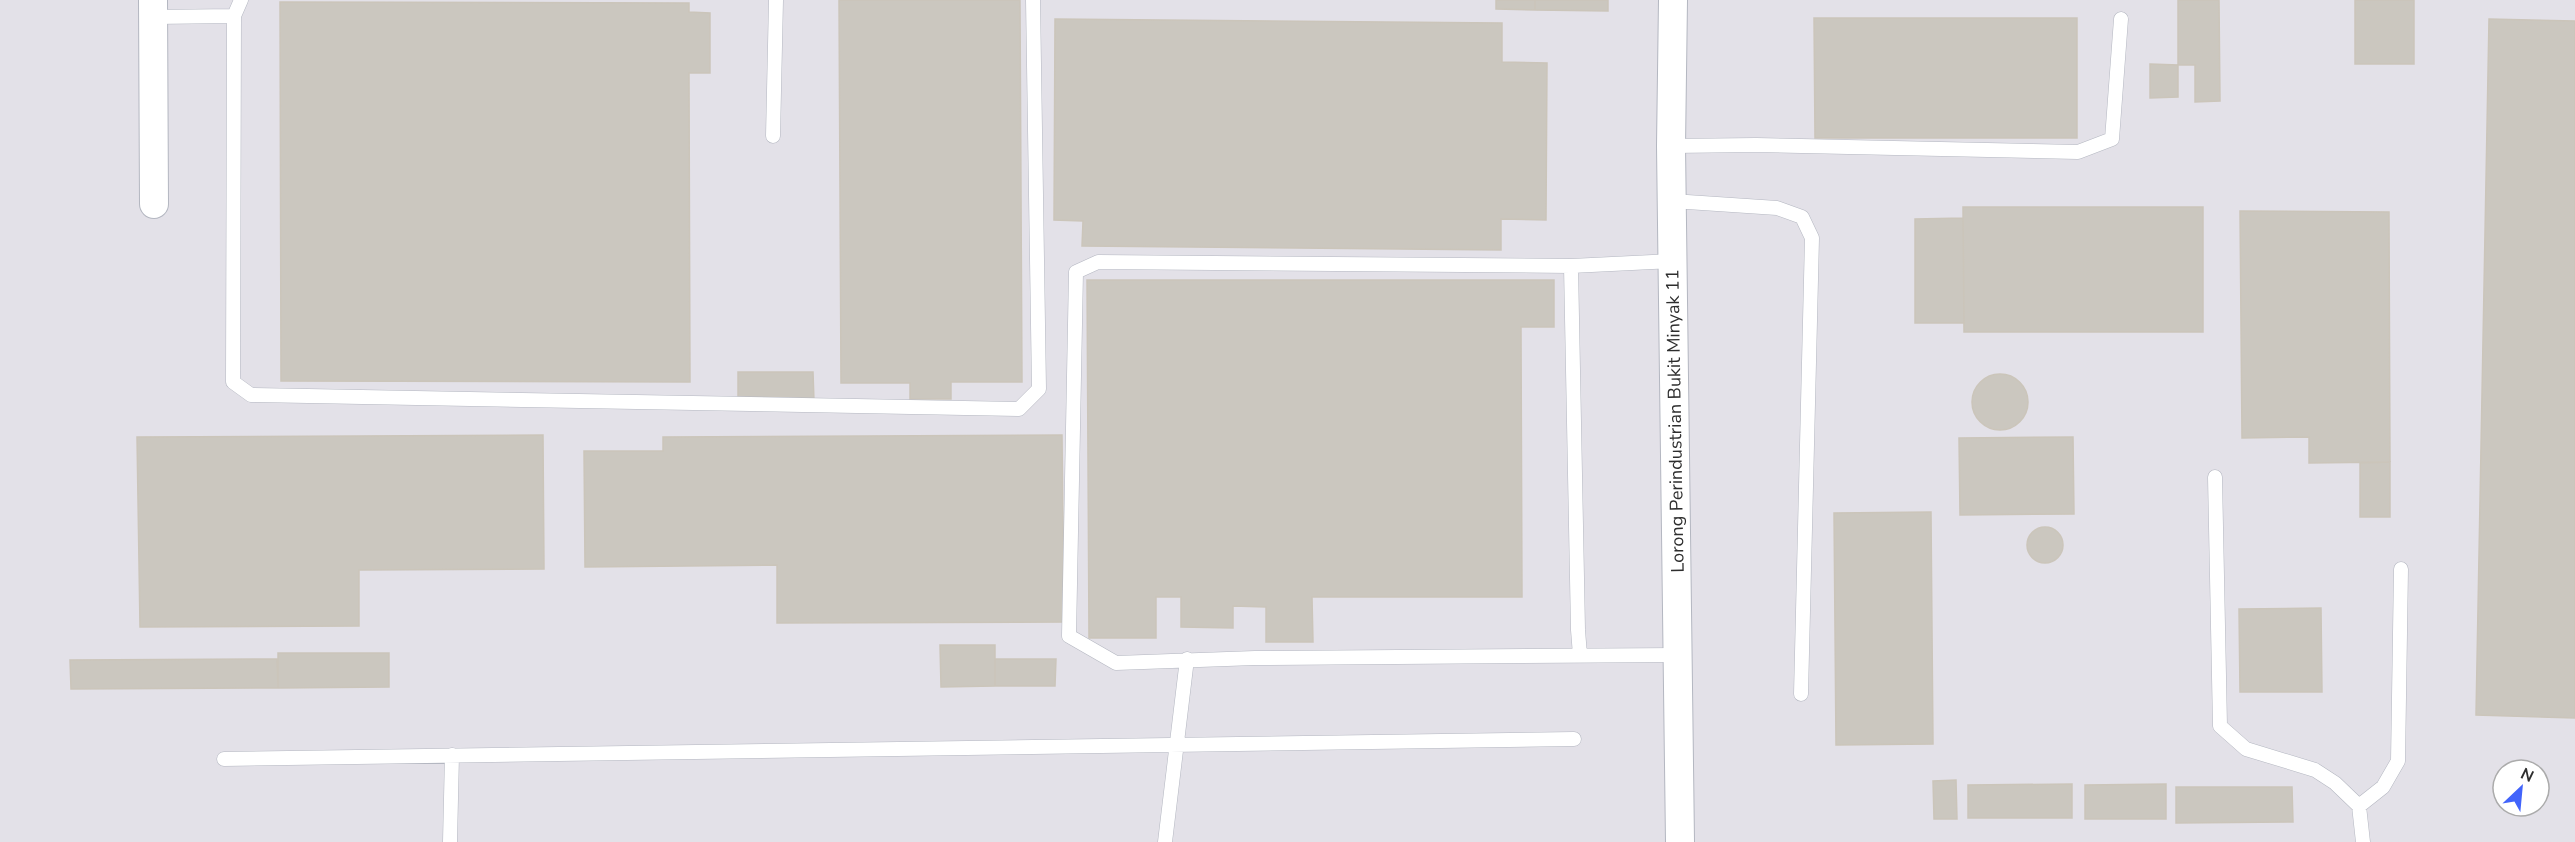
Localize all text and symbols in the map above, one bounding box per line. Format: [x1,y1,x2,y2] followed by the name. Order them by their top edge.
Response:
[1660,269,1690,573] street label: Lorong Perindustrian Bukit Minyak 11
[2491,758,2551,818] north arrow
[2517,763,2537,788] text: N

